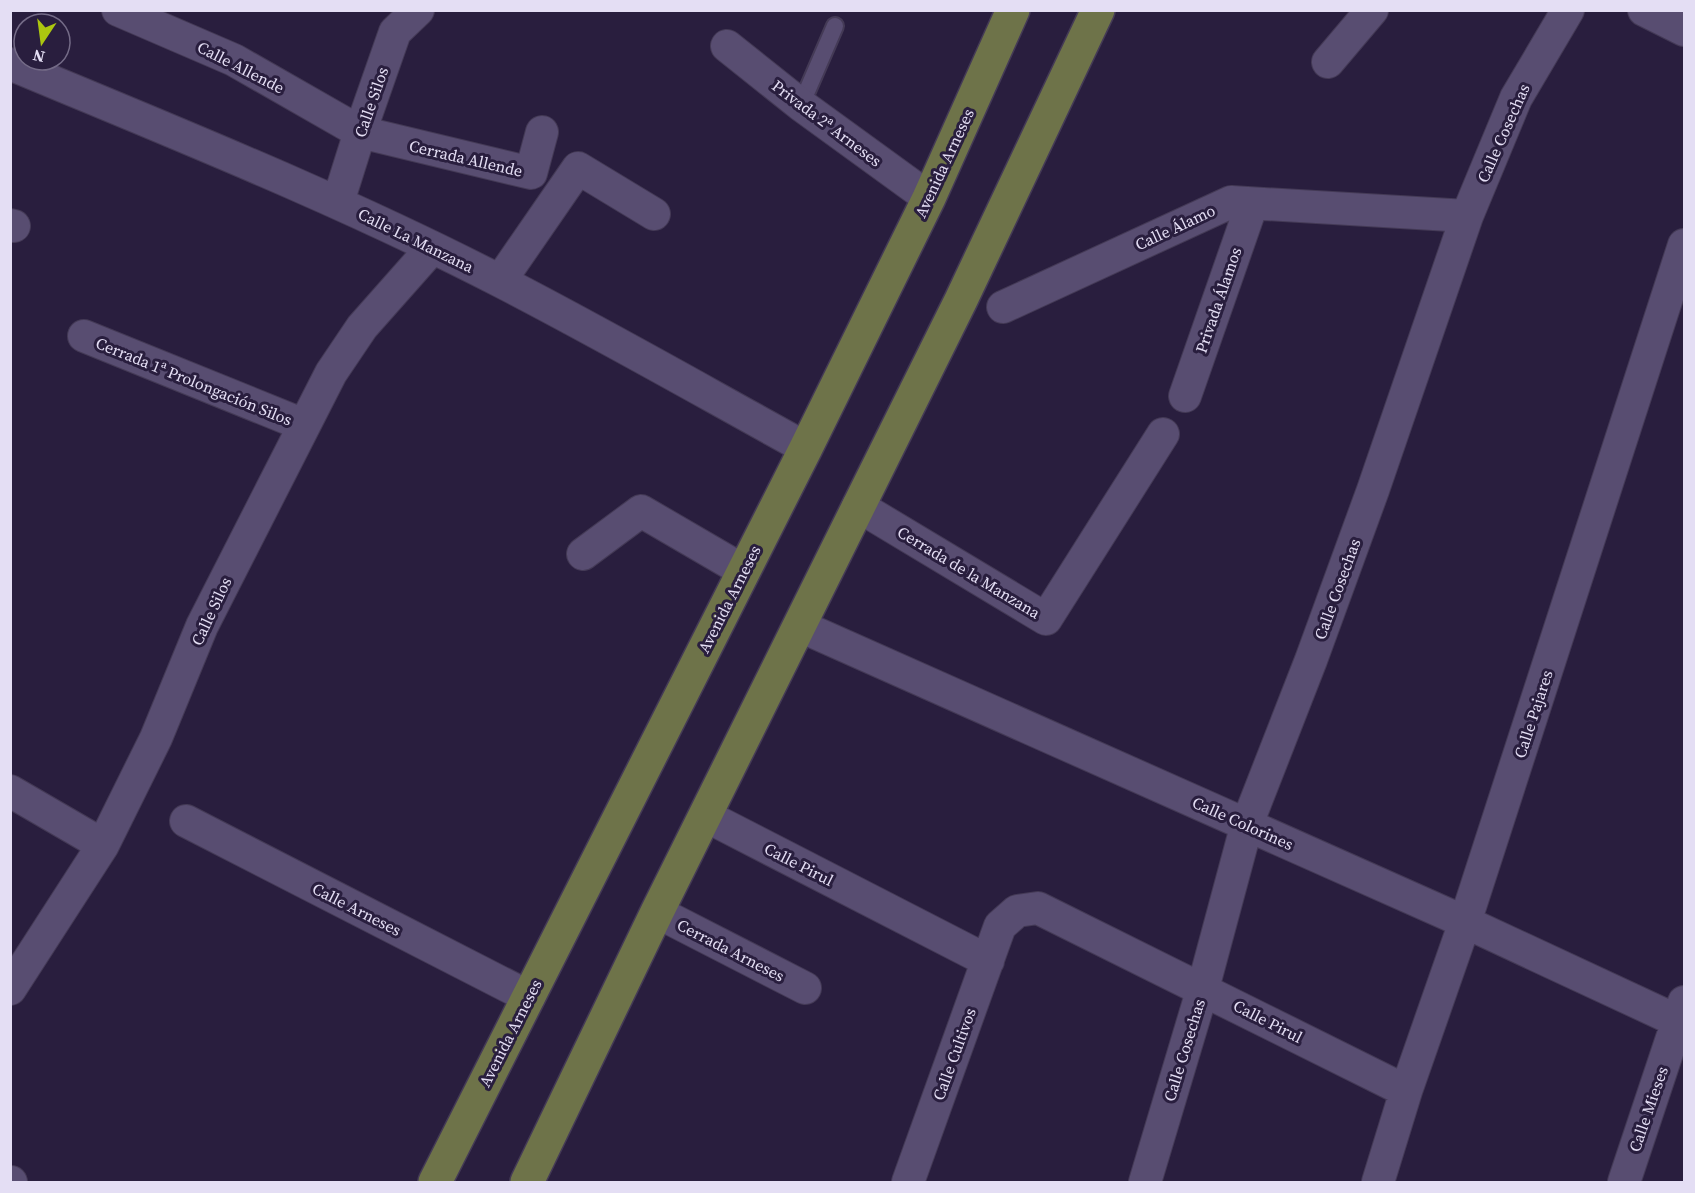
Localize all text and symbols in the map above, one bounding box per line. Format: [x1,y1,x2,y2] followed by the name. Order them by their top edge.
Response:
[12,12,72,72] north arrow
[194,36,288,98] street label: Calle Allende
[30,45,47,69] text: N
[349,64,393,140] street label: Calle Silos
[768,75,886,172] street label: Privada 2ª Arneses
[1471,80,1535,186] street label: Calle Cosechas
[909,105,979,221] street label: Avenida Arneses
[407,134,525,182] street label: Cerrada Allende
[1131,199,1219,255] street label: Calle Álamo
[354,202,478,278] street label: Calle La Manzana
[1190,244,1246,356] street label: Privada Álamos
[93,331,296,431] street label: Cerrada 1ª Prolongación Silos
[893,521,1045,624] street label: Cerrada de la Manzana
[1309,535,1365,643] street label: Calle Cosechas
[692,541,766,657] street label: Avenida Arneses
[186,573,236,649] street label: Calle Silos
[1508,667,1558,761] street label: Calle Pajares
[1189,791,1297,855] street label: Calle Colorines
[761,837,838,891] street label: Calle Pirul
[309,877,405,941] street label: Calle Arneses
[674,913,789,987] street label: Cerrada Arneses
[473,975,547,1091] street label: Avenida Arneses
[1230,994,1307,1048] street label: Calle Pirul
[1158,996,1210,1104] street label: Calle Cosechas
[927,1005,981,1103] street label: Calle Cultivos
[1623,1063,1673,1155] street label: Calle Mieses

